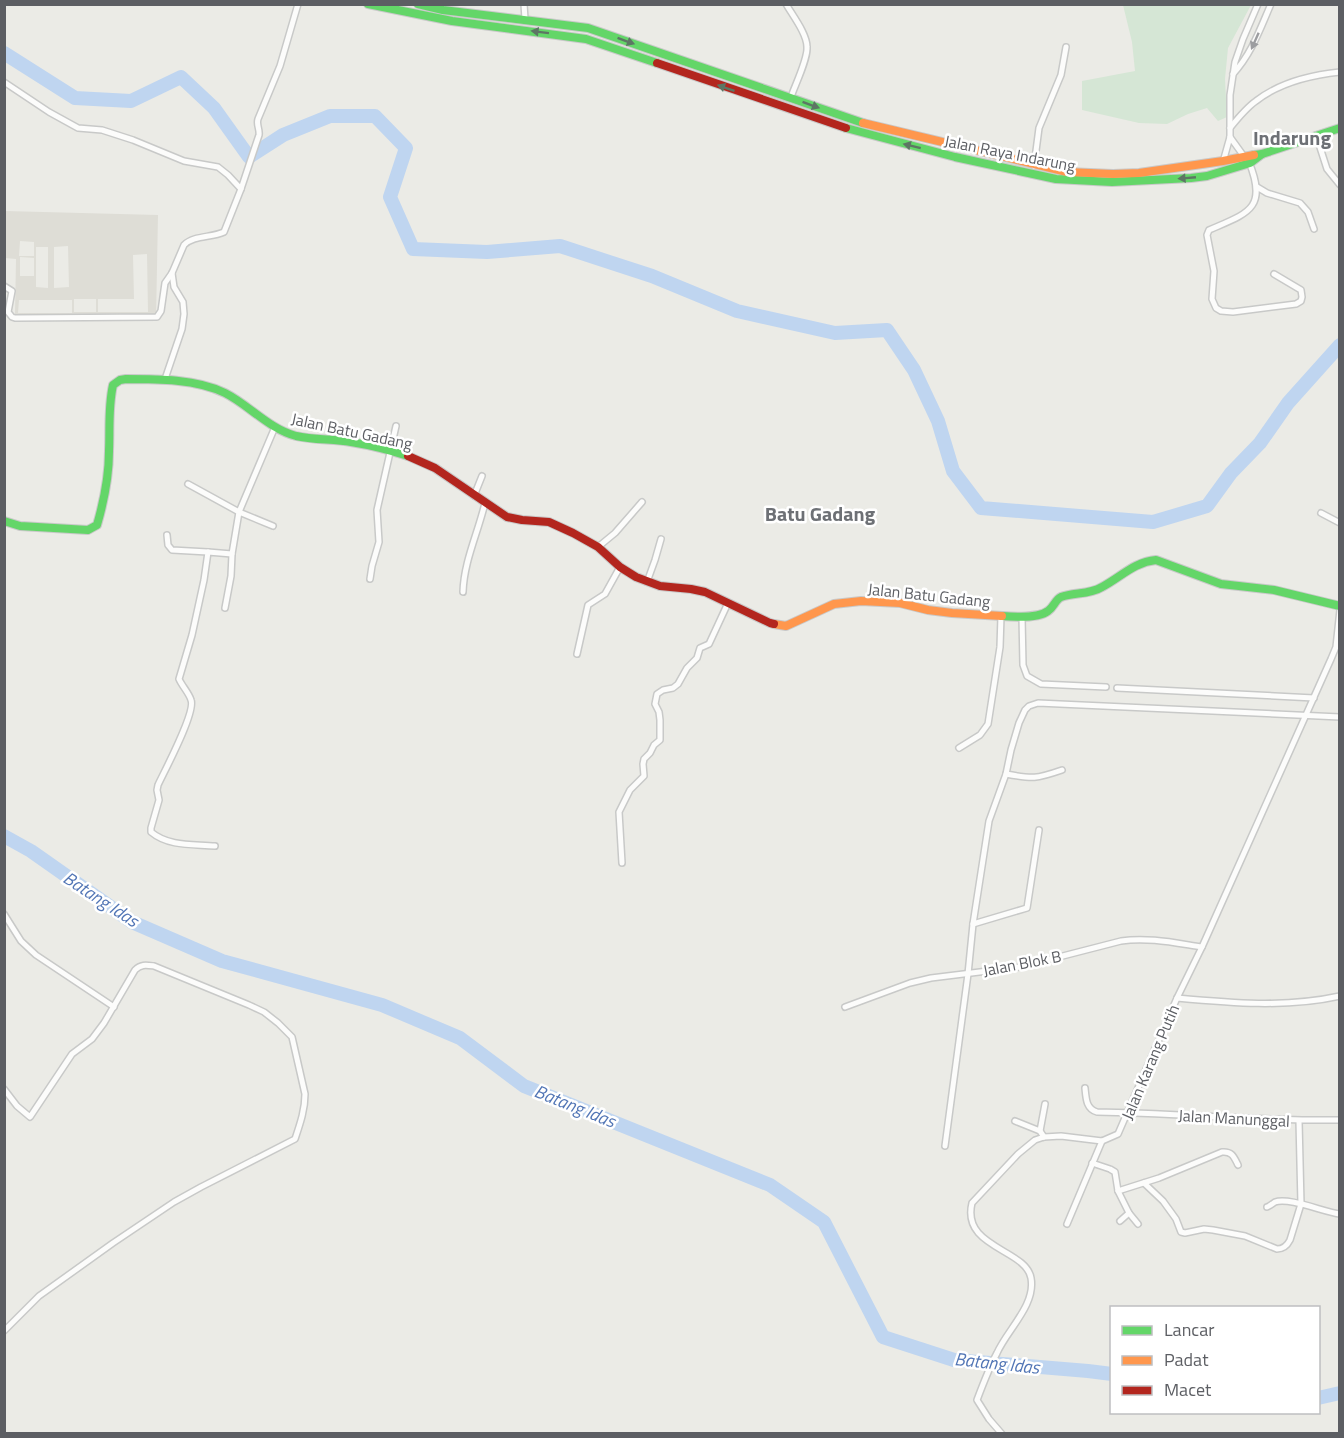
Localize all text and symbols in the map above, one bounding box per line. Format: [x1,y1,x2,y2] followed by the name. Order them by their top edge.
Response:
[531,28,550,37] one-way arrow
[1250,33,1259,50] one-way arrow
[617,37,635,47] one-way arrow
[717,83,735,92] one-way arrow
[802,100,820,110] one-way arrow
[1253,122,1331,153] district label: Indarung
[942,129,1078,177] street label: Jalan Raya Indarung
[903,141,921,151] one-way arrow
[1178,173,1197,183] one-way arrow
[289,406,415,456] street label: Jalan Batu Gadang
[765,498,876,529] district label: Batu Gadang
[867,577,991,613] street label: Jalan Batu Gadang
[58,864,145,934] water label: Batang Idas
[981,944,1063,982] street label: Jalan Blok B
[1115,1001,1185,1123] street label: Jalan Karang Putih
[530,1078,621,1135] water label: Batang Idas
[1178,1103,1290,1133] street label: Jalan Manunggal
[1110,1306,1320,1414] legend
[1164,1316,1214,1343] text: Lancar
[953,1345,1042,1381] water label: Batang Idas
[1164,1346,1209,1373] text: Padat
[1164,1376,1212,1403] text: Macet

